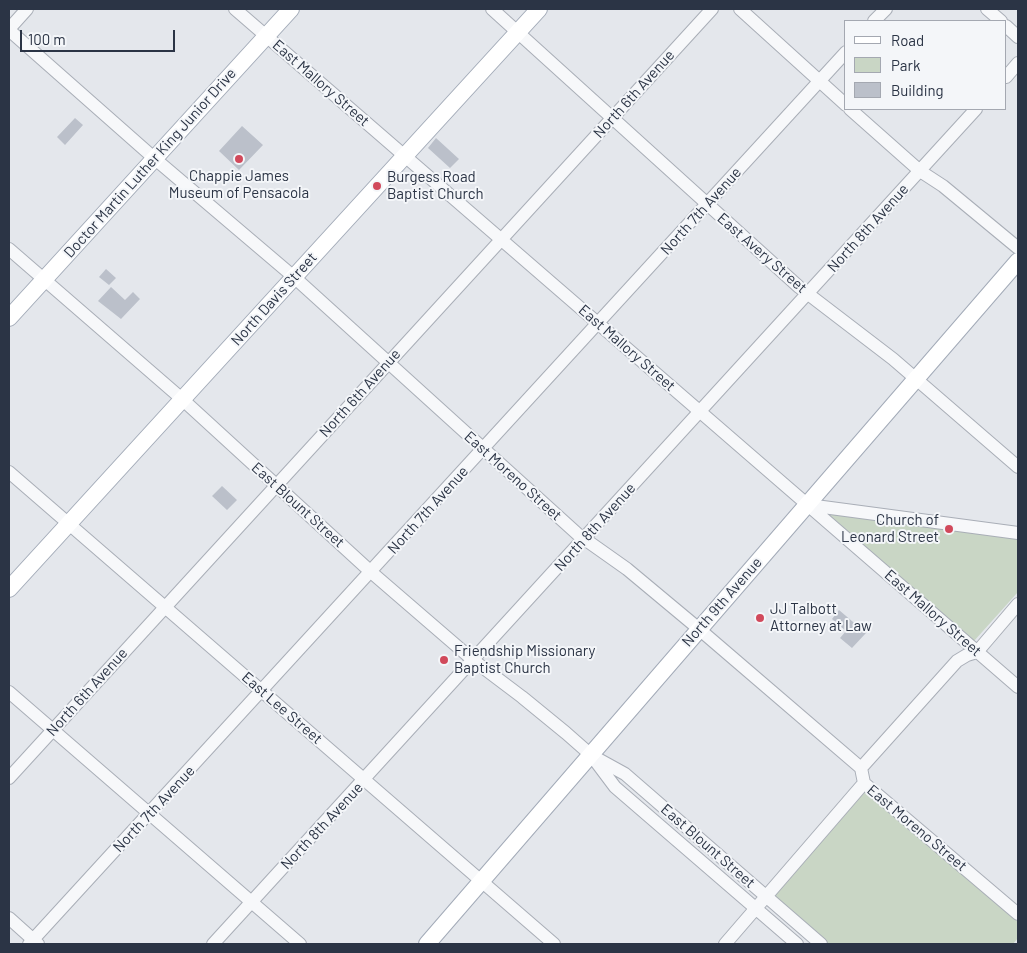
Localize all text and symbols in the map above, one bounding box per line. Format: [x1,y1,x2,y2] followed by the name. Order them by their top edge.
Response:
[22,20,178,52] scale bar
[844,20,1007,110] legend
[28,30,66,48] text: 100 m
[891,31,924,49] text: Road
[269,36,373,130] street label: East Mallory Street
[590,46,678,142] street label: North 6th Avenue
[891,56,920,74] text: Park
[60,65,240,261] street label: Doctor Martin Luther King Junior Drive
[891,81,944,99] text: Building
[233,153,245,165] marker: Chappie James Museum of Pensacola
[657,163,745,259] street label: North 7th Avenue
[169,167,309,202] place label: Chappie James Museum of Pensacola
[387,168,484,203] place label: Burgess Road Baptist Church
[371,180,383,192] marker: Burgess Road Baptist Church
[824,180,912,276] street label: North 8th Avenue
[714,209,810,297] street label: East Avery Street
[227,249,321,349] street label: North Davis Street
[575,301,679,395] street label: East Mallory Street
[316,345,404,441] street label: North 6th Avenue
[461,428,565,524] street label: East Moreno Street
[248,459,348,551] street label: East Blount Street
[384,462,472,558] street label: North 7th Avenue
[551,479,639,575] street label: North 8th Avenue
[841,511,939,546] place label: Church of Leonard Street
[943,523,955,535] marker: Church of Leonard Street
[678,554,766,650] street label: North 9th Avenue
[881,566,985,660] street label: East Mallory Street
[770,600,872,635] place label: JJ Talbott Attorney at Law
[754,612,766,624] marker: JJ Talbott Attorney at Law
[454,642,595,677] place label: Friendship Missionary Baptist Church
[43,644,131,740] street label: North 6th Avenue
[438,654,450,666] marker: Friendship Missionary Baptist Church
[238,668,326,748] street label: East Lee Street
[109,762,199,856] street label: North 7th Avenue
[277,779,367,873] street label: North 8th Avenue
[863,781,971,875] street label: East Moreno Street
[657,800,759,892] street label: East Blount Street

